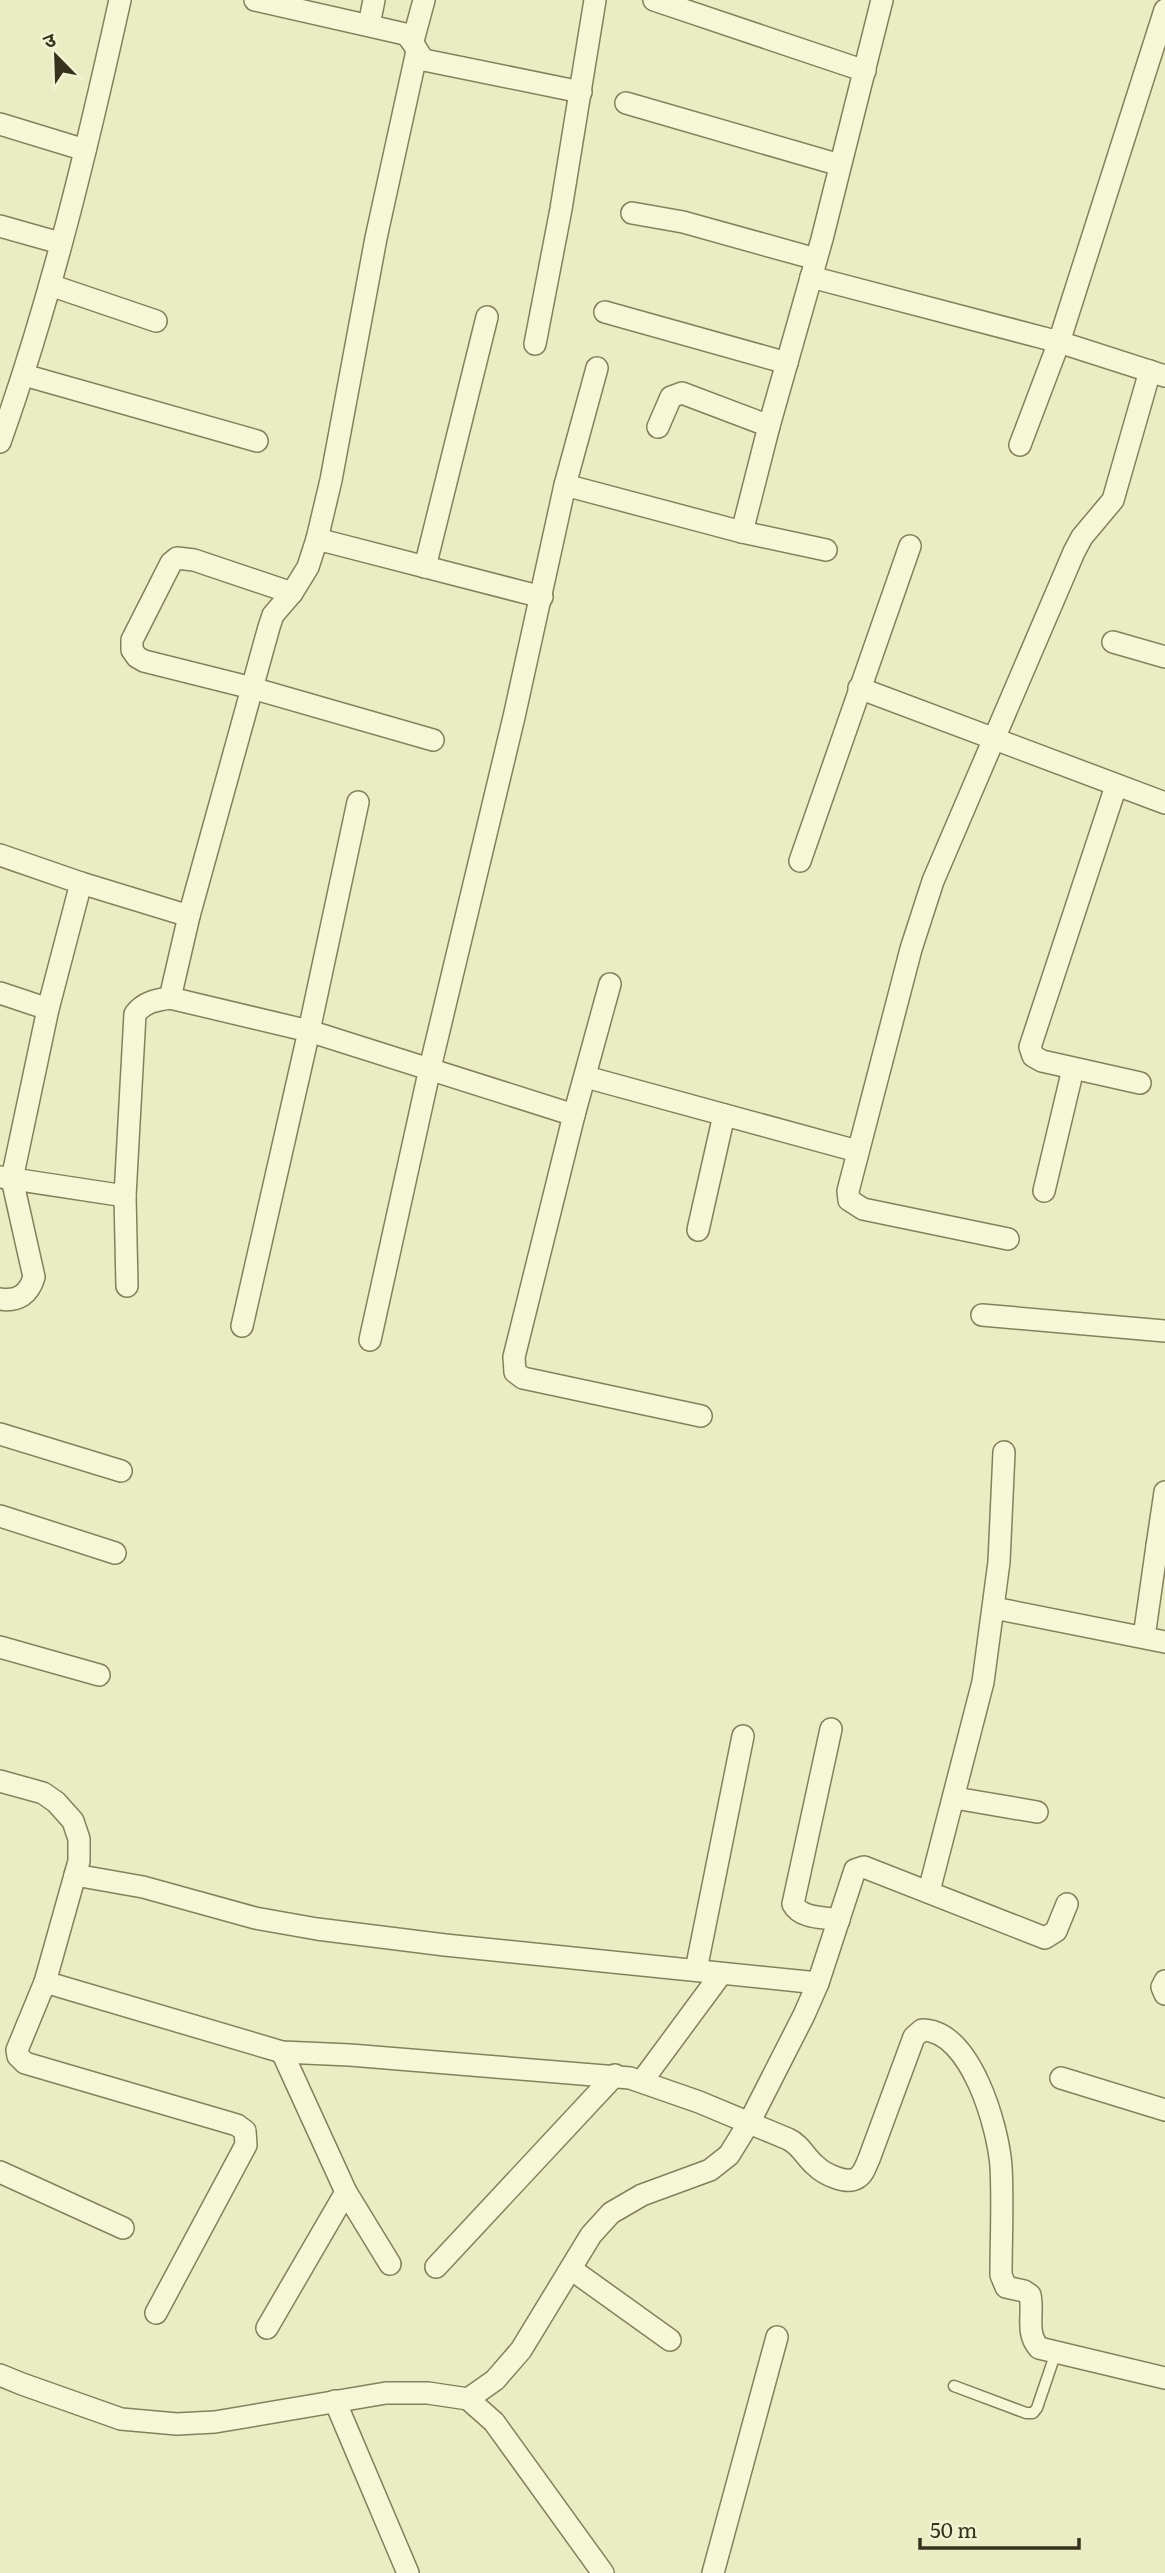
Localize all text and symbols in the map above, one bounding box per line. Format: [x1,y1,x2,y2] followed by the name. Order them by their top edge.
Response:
[21,21,91,91] north arrow
[38,24,60,54] text: उ
[920,2506,1079,2550] scale bar
[930,2513,977,2544] text: 50 m

